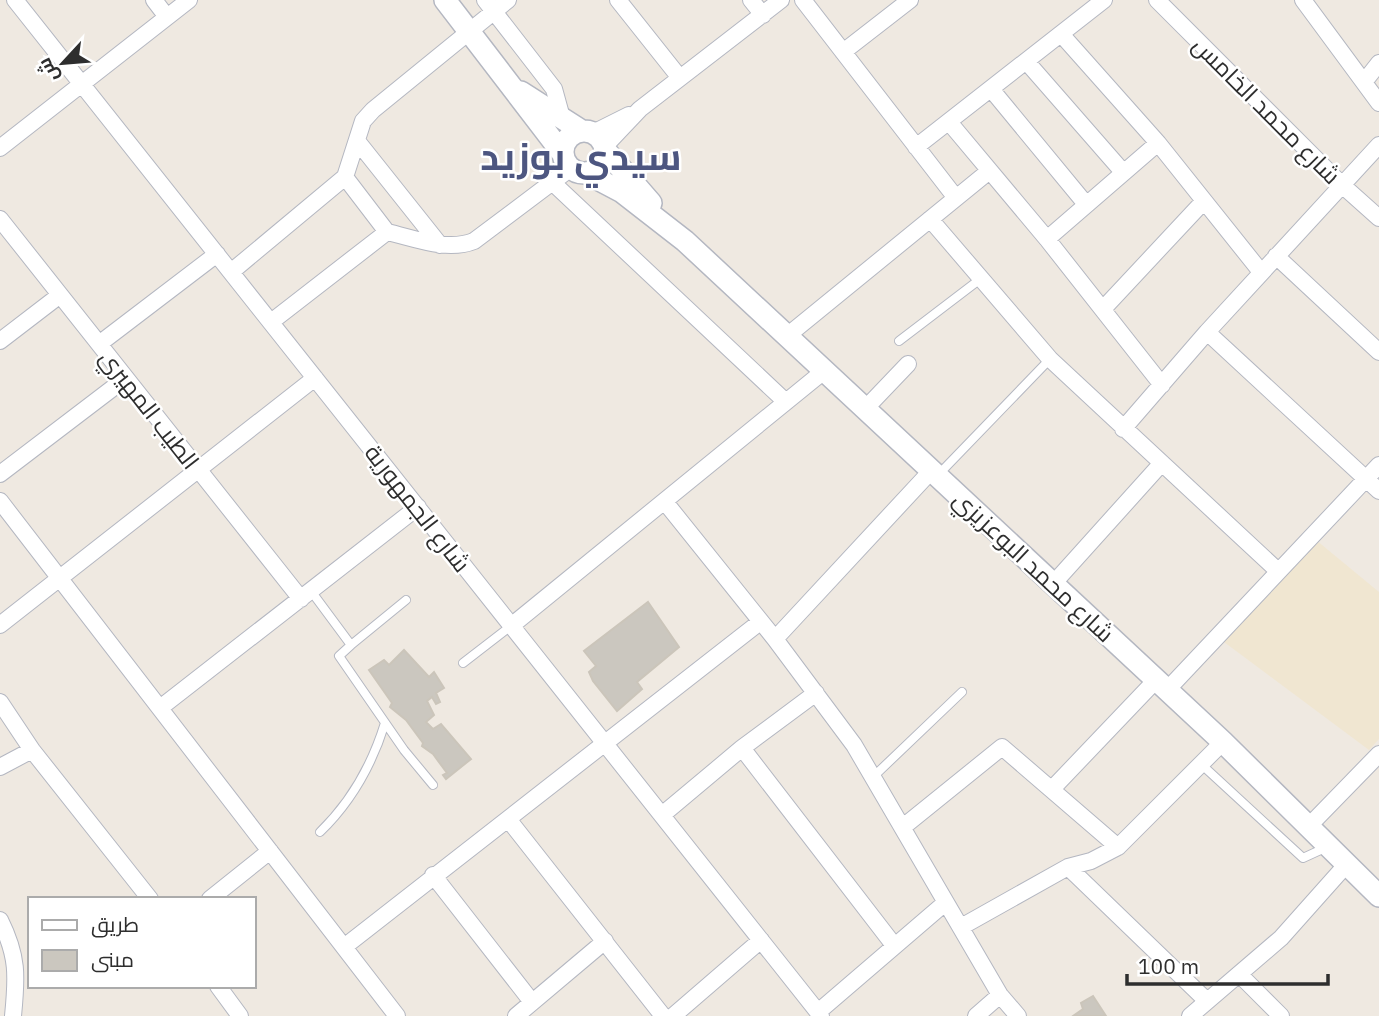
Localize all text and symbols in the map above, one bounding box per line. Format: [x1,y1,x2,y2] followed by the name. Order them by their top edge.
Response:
[28,28,98,98] north arrow
[1185,29,1348,192] street label: شارع محمد الخامس
[32,54,64,87] text: ش
[480,131,682,188] district label: سيدي بوزيد
[91,342,207,478] street label: الطيب المهيري
[357,437,478,579] street label: شارع الجمهورية
[945,483,1121,651] street label: شارع محمد البوعزيزي
[28,897,256,988] legend
[91,910,139,938] text: طريق
[1127,942,1328,986] scale bar
[91,945,134,973] text: مبنى
[1138,952,1199,980] text: 100 m

